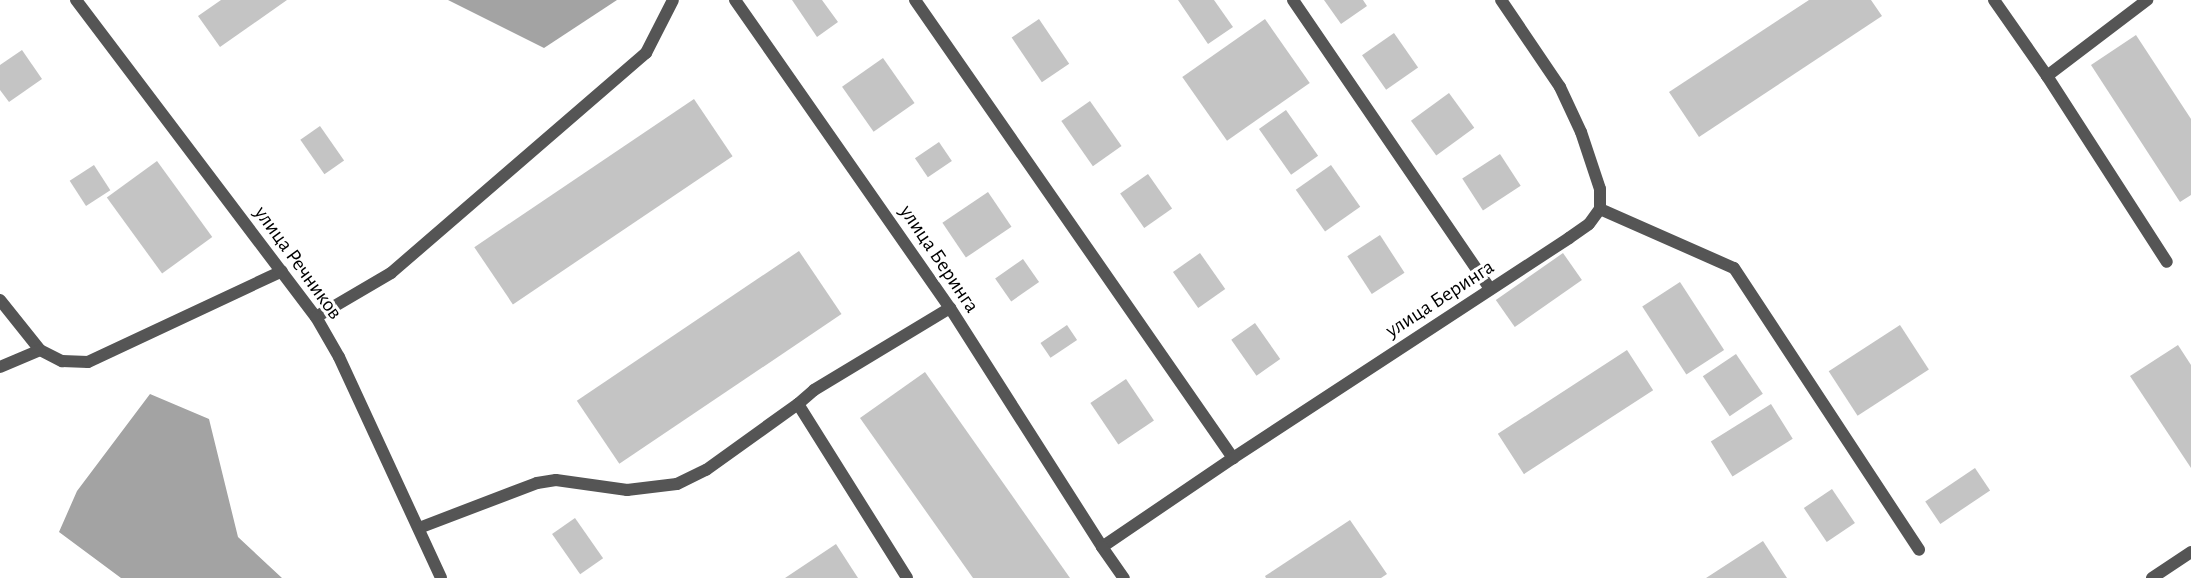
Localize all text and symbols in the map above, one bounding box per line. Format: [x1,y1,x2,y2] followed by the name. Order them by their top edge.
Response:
[894,200,984,318] street label: улица Беринга
[248,201,348,325] street label: улица Речников
[1381,255,1499,343] street label: улица Беринга

